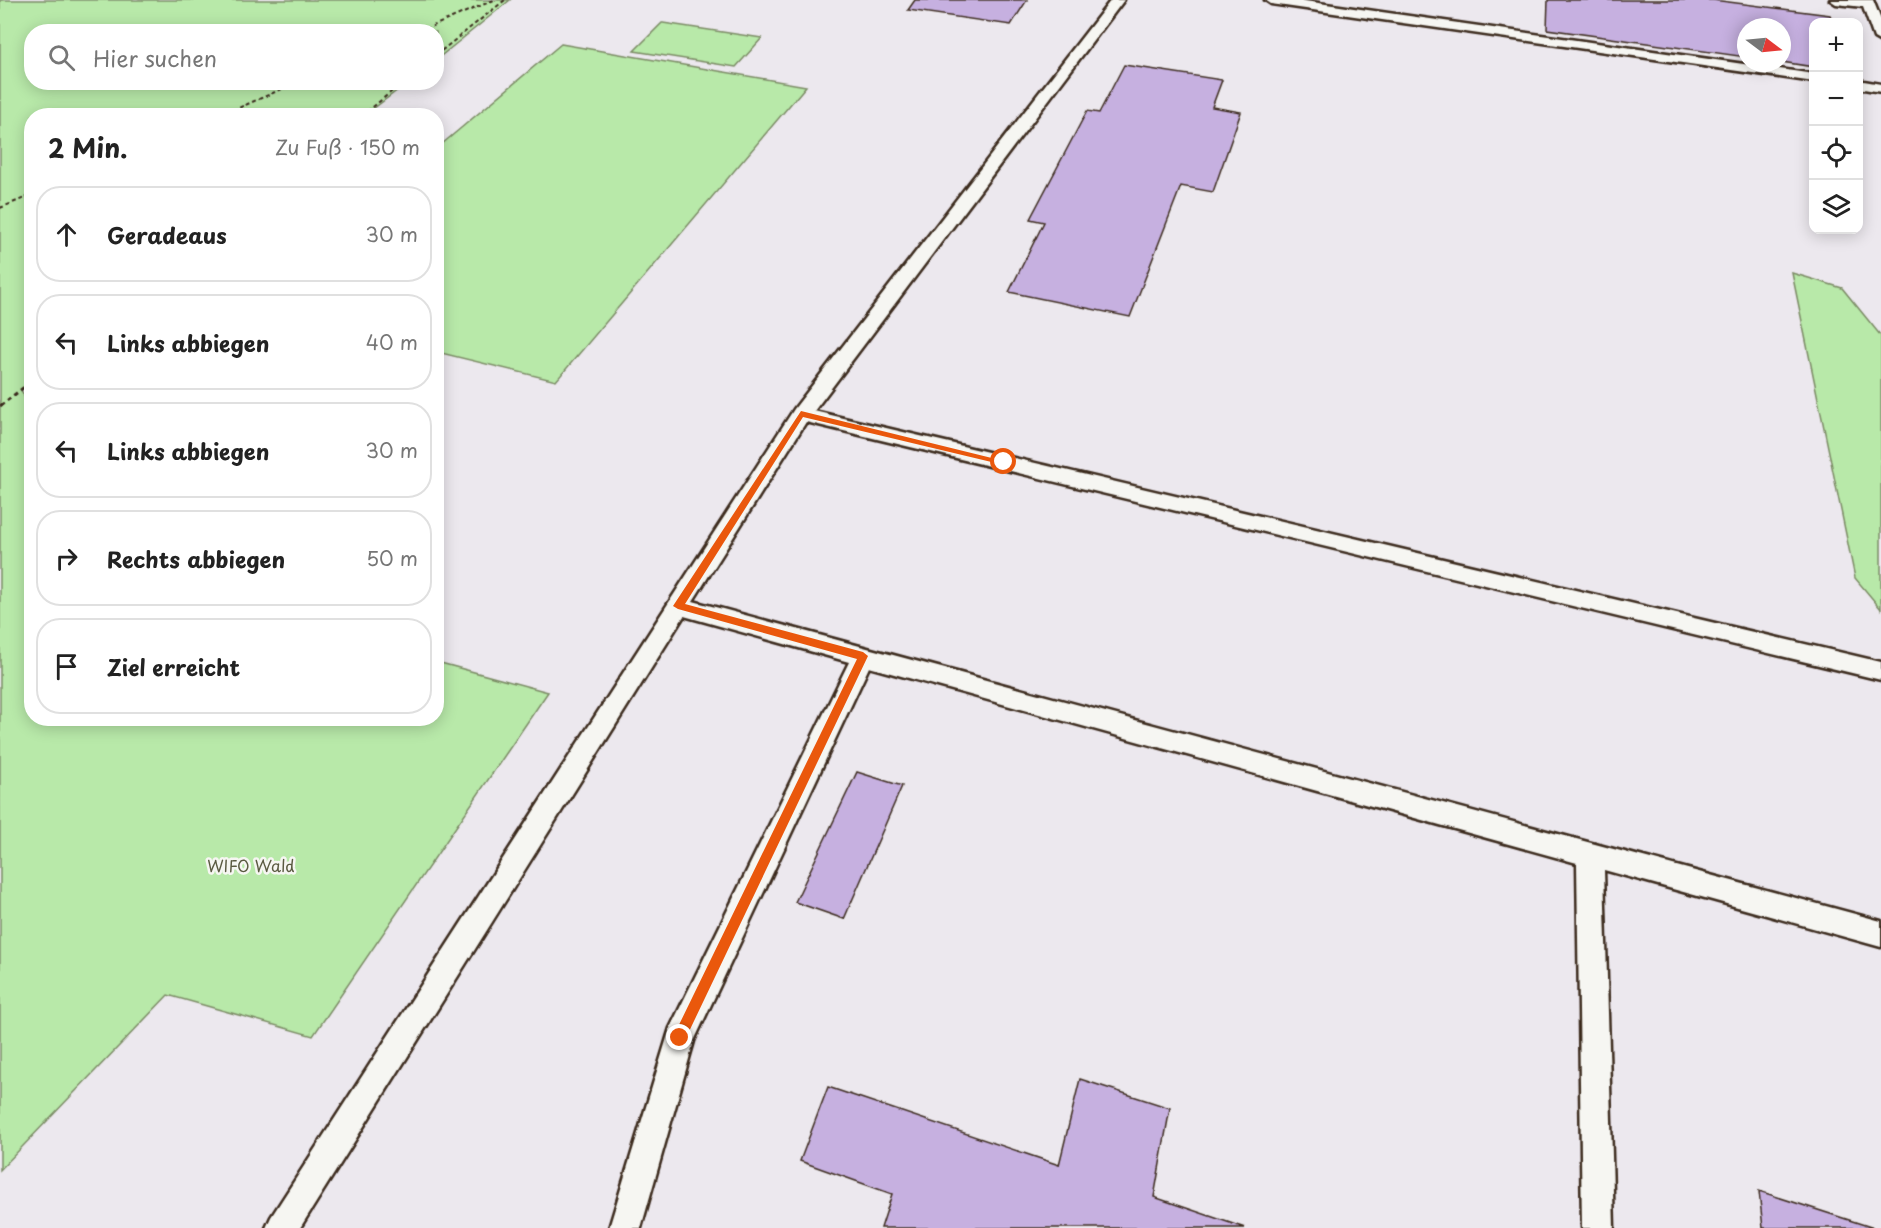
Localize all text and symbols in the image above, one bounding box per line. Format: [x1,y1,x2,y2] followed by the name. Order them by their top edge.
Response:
[1737,18,1791,72] north arrow
[1809,18,1863,234] map controls
[1809,18,1863,72] button: +
[24,24,444,90] search box
[45,41,78,74] icon: search
[93,41,217,74] text: Hier suchen
[1809,72,1863,126] button: −
[1809,126,1863,180] button: locate
[48,128,127,167] text: 2 Min.
[275,132,420,162] text: Zu Fuß · 150 m
[1809,180,1863,234] button: layers
[50,218,83,251] icon: ahead
[107,218,227,251] text: Geradeaus
[365,219,418,249] text: 30 m
[50,326,83,359] icon: left
[107,326,269,359] text: Links abbiegen
[366,327,418,357] text: 40 m
[50,434,83,467] icon: left
[107,434,269,467] text: Links abbiegen
[365,435,418,465] text: 30 m
[990,448,1016,474] route start
[50,542,83,575] icon: right
[107,542,285,575] text: Rechts abbiegen
[366,543,418,573] text: 50 m
[50,650,83,683] icon: arrive
[107,650,240,683] text: Ziel erreicht
[207,853,295,877] park label: WIFO Wald
[666,1024,692,1050] route end

